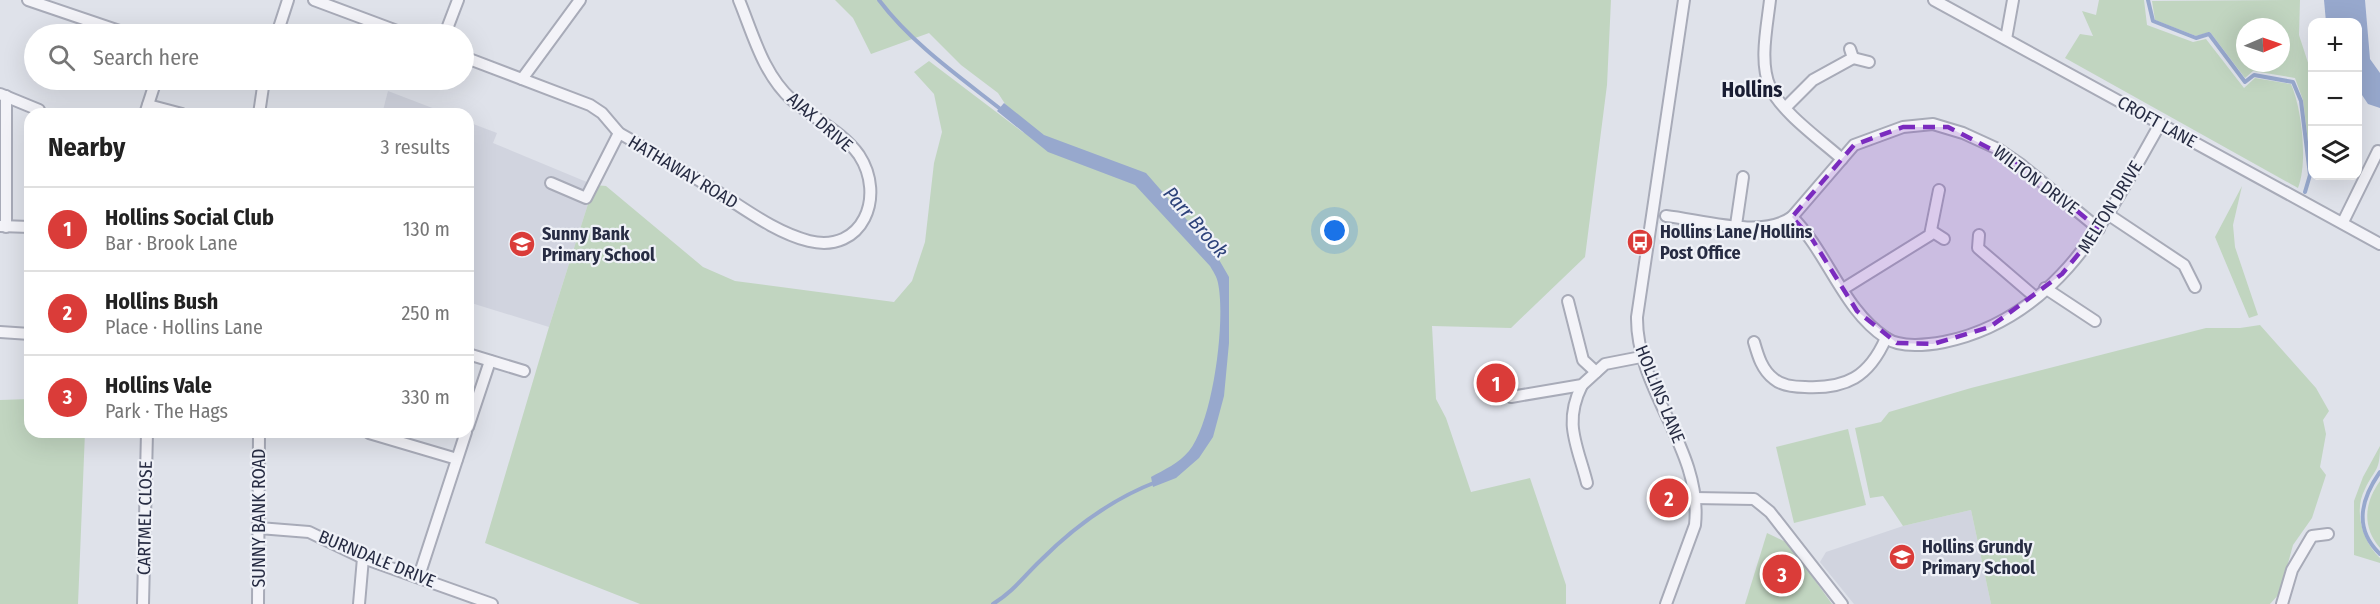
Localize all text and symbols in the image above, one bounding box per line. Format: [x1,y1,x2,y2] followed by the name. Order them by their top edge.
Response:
[2236,18,2290,72] north arrow
[2308,18,2362,180] map controls
[2308,18,2362,72] button: +
[24,24,474,90] search box
[45,41,78,74] icon: search
[93,44,199,71] text: Search here
[2308,72,2362,126] button: −
[1722,77,1782,103] district label: Hollins
[783,88,857,156] street label: AJAX DRIVE
[2113,91,2201,153] street label: CROFT LANE
[2308,126,2362,180] button: layers
[624,131,742,213] street label: HATHAWAY ROAD
[48,132,125,163] text: Nearby
[381,135,450,159] text: 3 results
[1989,141,2083,219] street label: WILTON DRIVE
[2073,157,2147,257] street label: MELTON DRIVE
[1159,181,1234,263] water label: Parr Brook
[105,204,274,231] text: Hollins Social Club
[1320,216,1349,245] your location
[63,217,72,241] text: 1
[403,217,450,241] text: 130 m
[1660,221,1813,264] place label: Hollins Lane/Hollins Post Office
[542,223,655,266] place label: Sunny Bank Primary School
[1625,227,1655,257] bus stop icon: Hollins Lane/Hollins Post Office
[507,229,537,259] school or university icon: Sunny Bank Primary School
[105,231,238,255] text: Bar · Brook Lane
[105,288,218,315] text: Hollins Bush
[63,301,72,325] text: 2
[402,301,450,325] text: 250 m
[105,315,263,339] text: Place · Hollins Lane
[1630,342,1690,446] street label: HOLLINS LANE
[1476,360,1516,406] pin: 1
[105,372,212,399] text: Hollins Vale
[63,385,72,409] text: 3
[401,385,450,409] text: 330 m
[105,399,228,423] text: Park · The Hags
[248,448,270,588] street label: SUNNY BANK ROAD
[133,461,157,575] street label: CARTMEL CLOSE
[1650,476,1688,520] pin: 2
[315,526,439,592] street label: BURNDALE DRIVE
[1922,536,2035,579] place label: Hollins Grundy Primary School
[1887,542,1917,572] school or university icon: Hollins Grundy Primary School
[1762,552,1802,596] pin: 3

